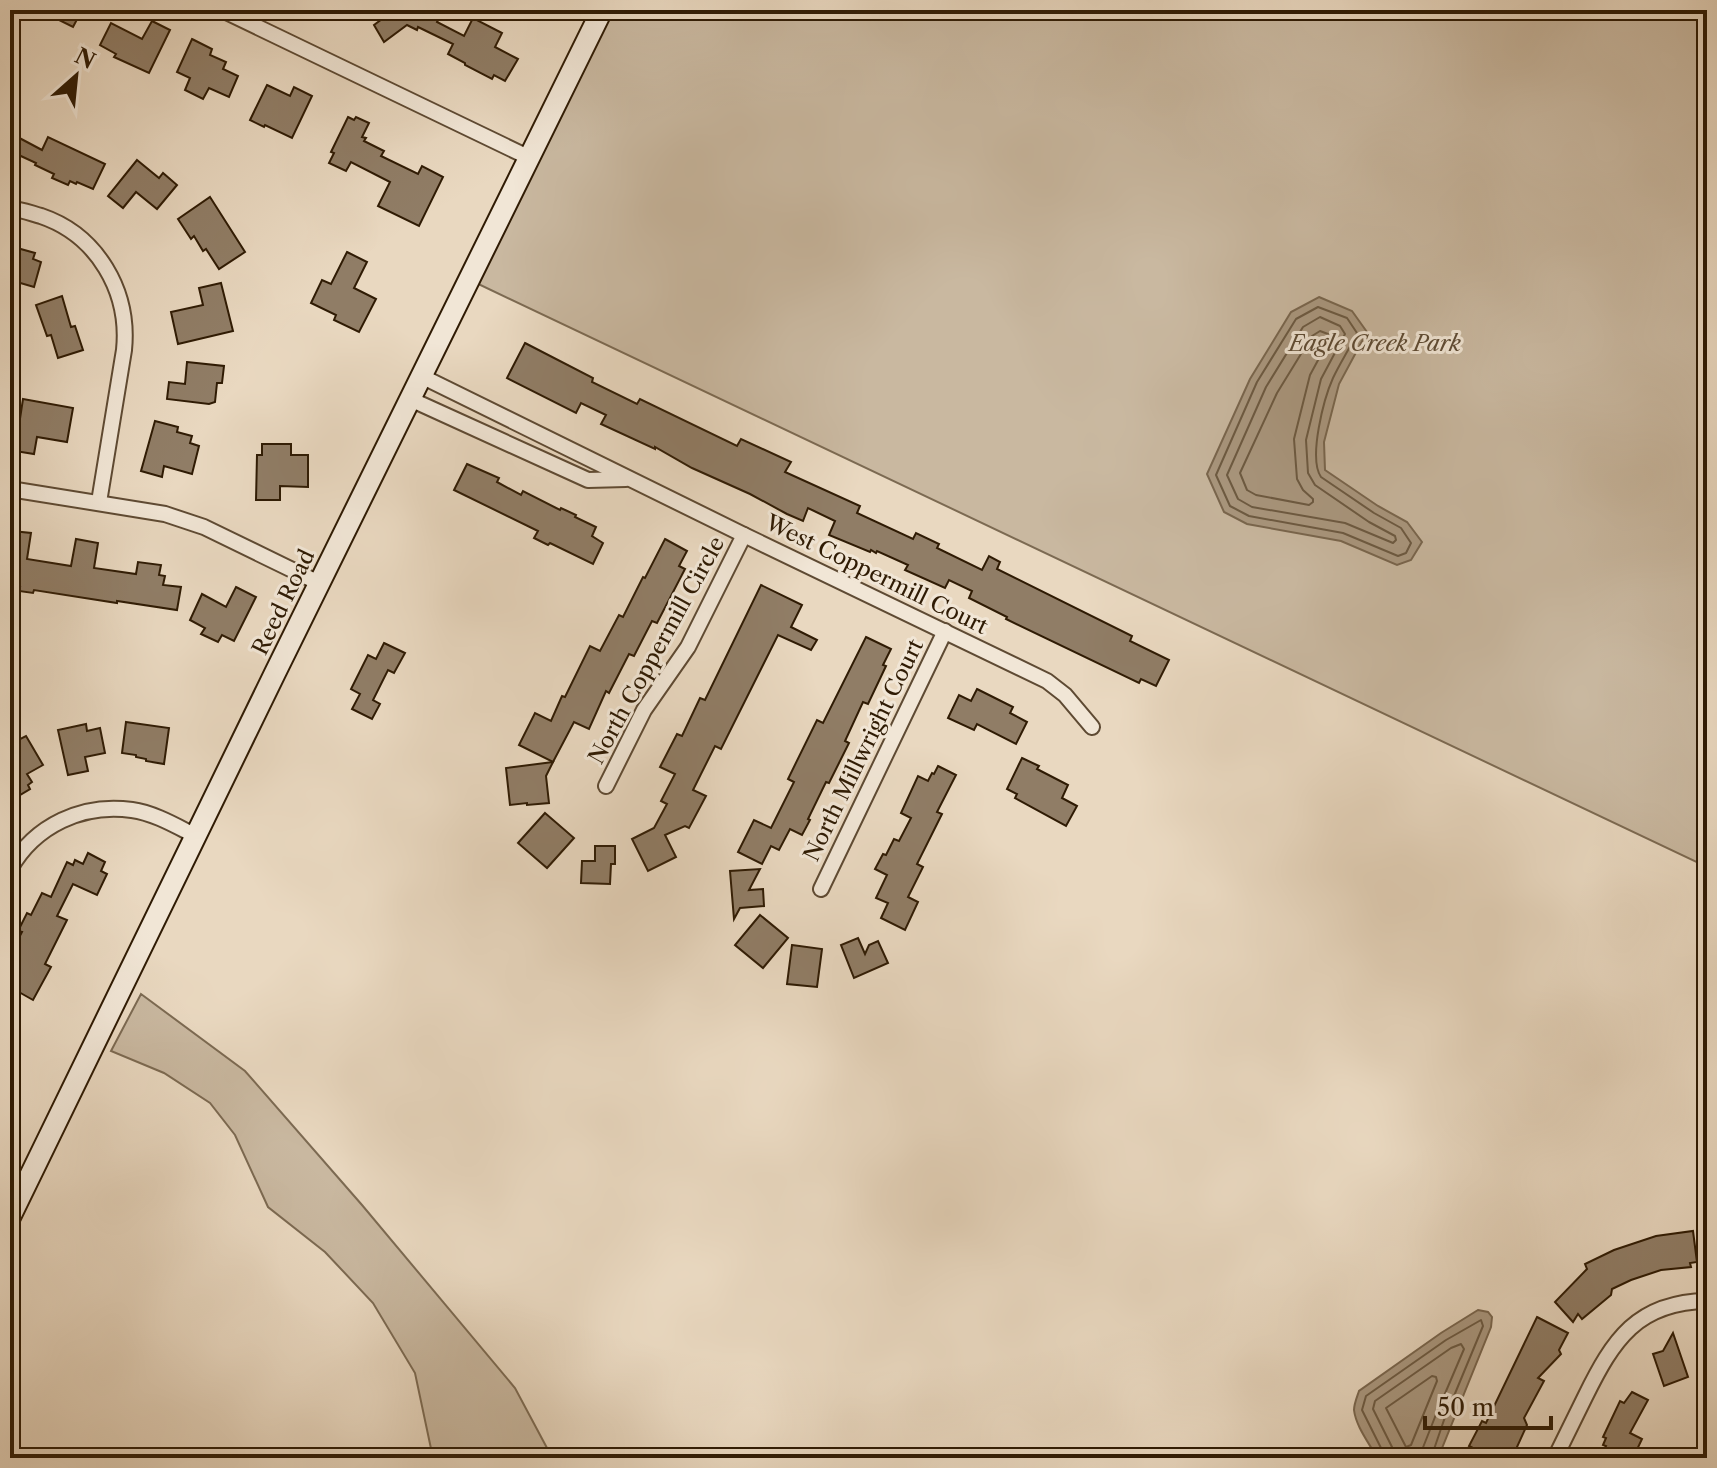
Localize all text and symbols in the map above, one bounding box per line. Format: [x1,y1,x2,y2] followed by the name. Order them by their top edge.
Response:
[36,36,116,116] north arrow
[70,42,100,75] text: N
[1287,330,1462,357] park label: Eagle Creek Park
[760,508,993,640] street label: West Coppermill Court
[583,532,730,769] street label: North Coppermill Circle
[246,545,321,660] street label: Reed Road
[798,635,929,866] street label: North Millwright Court
[1425,1380,1551,1430] scale bar
[1437,1393,1494,1422] text: 50 m

